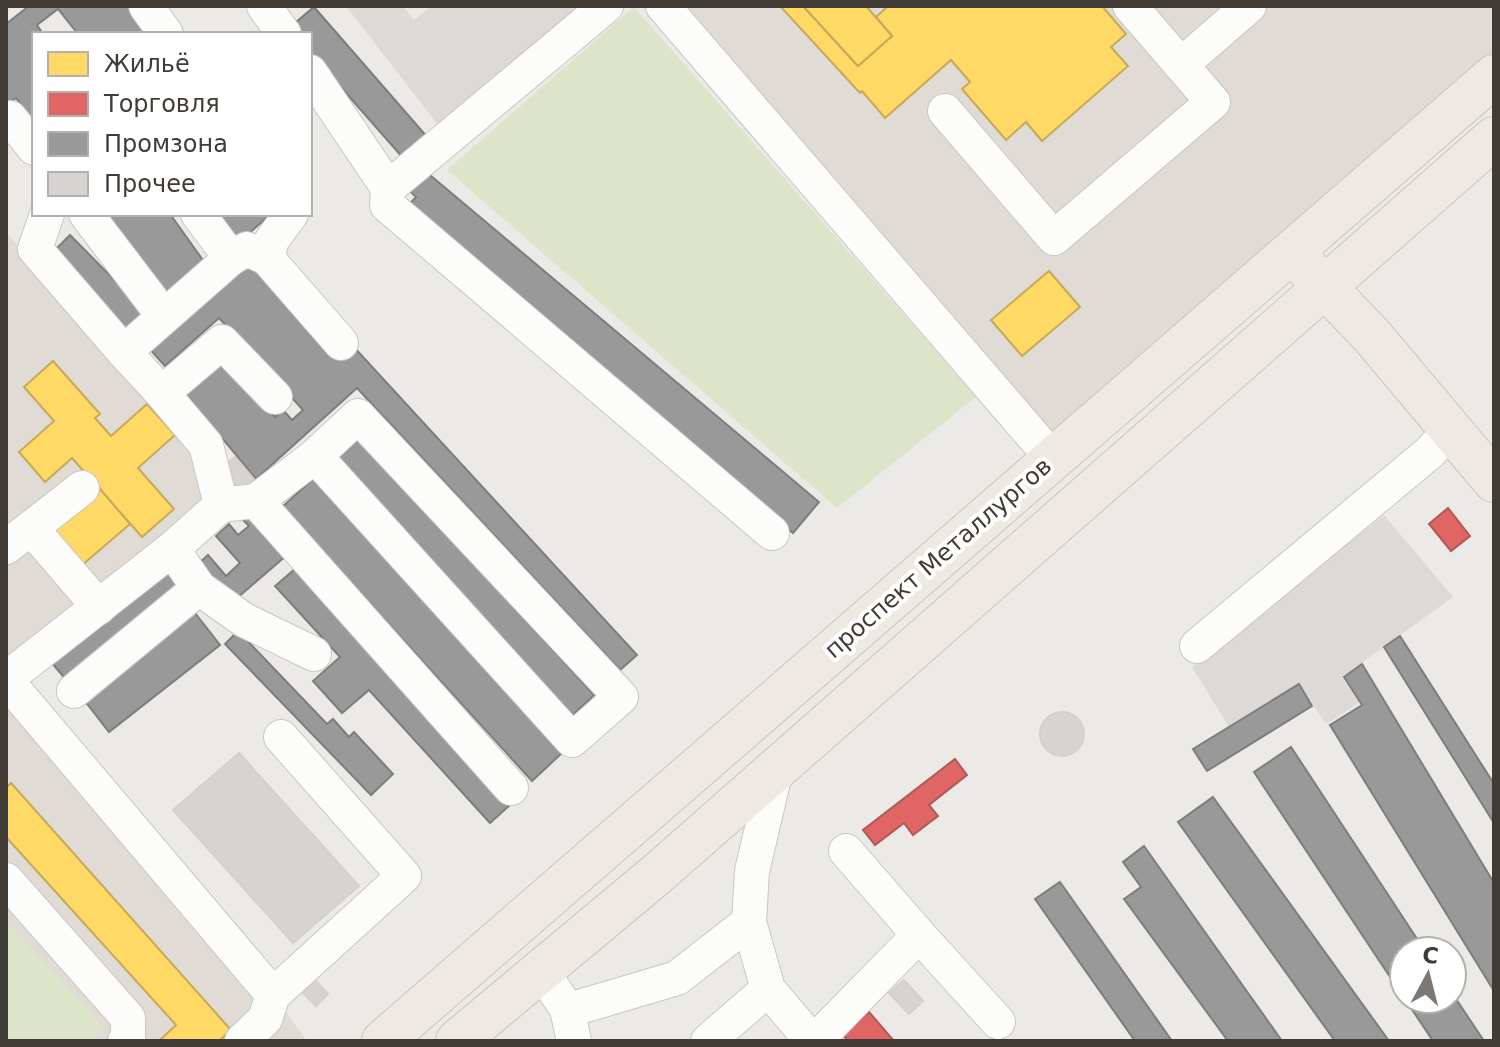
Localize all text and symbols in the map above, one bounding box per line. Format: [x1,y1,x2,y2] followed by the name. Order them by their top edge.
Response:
[32,32,312,216] legend
[104,50,190,78] text: Жильё
[103,90,220,118] text: Торговля
[104,130,228,158] text: Промзона
[104,170,196,198] text: Прочее
[819,452,1057,664] street label: проспект Металлургов
[1388,935,1468,1015] north arrow
[1421,942,1440,969] text: С

